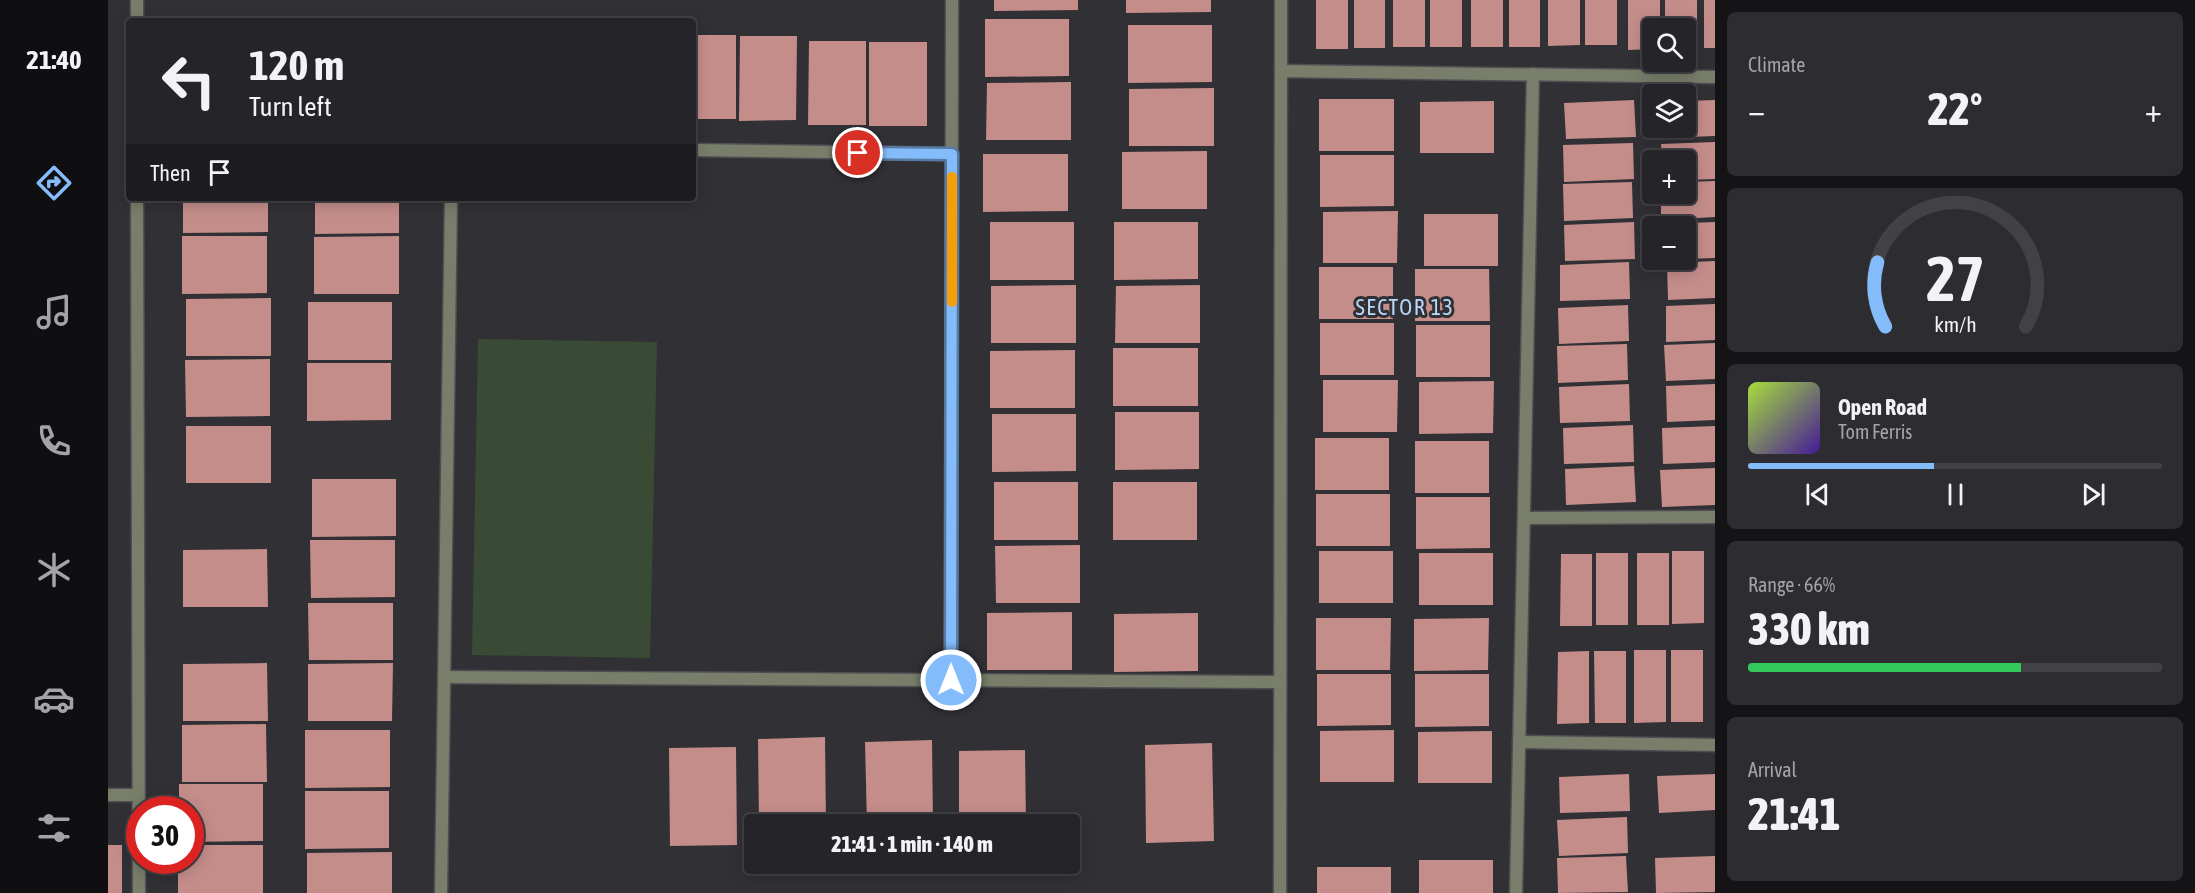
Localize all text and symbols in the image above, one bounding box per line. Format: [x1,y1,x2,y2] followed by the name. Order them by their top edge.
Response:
[1642,18,1696,270] map controls
[1642,18,1696,72] button: search
[249,41,344,89] text: 120 m
[150,42,228,120] icon: left
[26,44,82,75] text: 21:40
[1748,53,1805,76] text: Climate
[1928,83,1982,135] text: 22°
[1642,84,1696,138] button: layers
[249,91,332,122] text: Turn left
[1748,91,1765,129] text: −
[2145,91,2162,129] text: +
[832,127,883,178] pin
[841,136,874,169] icon: arrive
[1642,150,1696,204] button: +
[203,156,236,189] icon: arrive
[150,160,191,186] text: Then
[33,162,75,204] icon: directions
[1642,216,1696,270] button: −
[1926,243,1984,314] text: 27
[33,291,75,333] icon: music
[1356,294,1454,320] district label: SECTOR 13
[1934,313,1976,338] text: km/h
[1838,394,1927,420] text: Open Road
[33,420,75,462] icon: phone
[1838,420,1912,443] text: Tom Ferris
[1801,478,1834,511] icon: previous
[1939,478,1972,511] icon: pause
[2077,478,2110,511] icon: next
[33,549,75,591] icon: climate
[1748,573,1835,596] text: Range · 66%
[1748,603,1870,655] text: 330 km
[919,648,983,712] position arrow
[33,678,75,720] icon: car
[1748,758,1797,781] text: Arrival
[1748,788,1841,840] text: 21:41
[126,796,204,874] speed limit sign: 30
[33,807,75,849] icon: filters
[831,831,993,857] text: 21:41 · 1 min · 140 m

